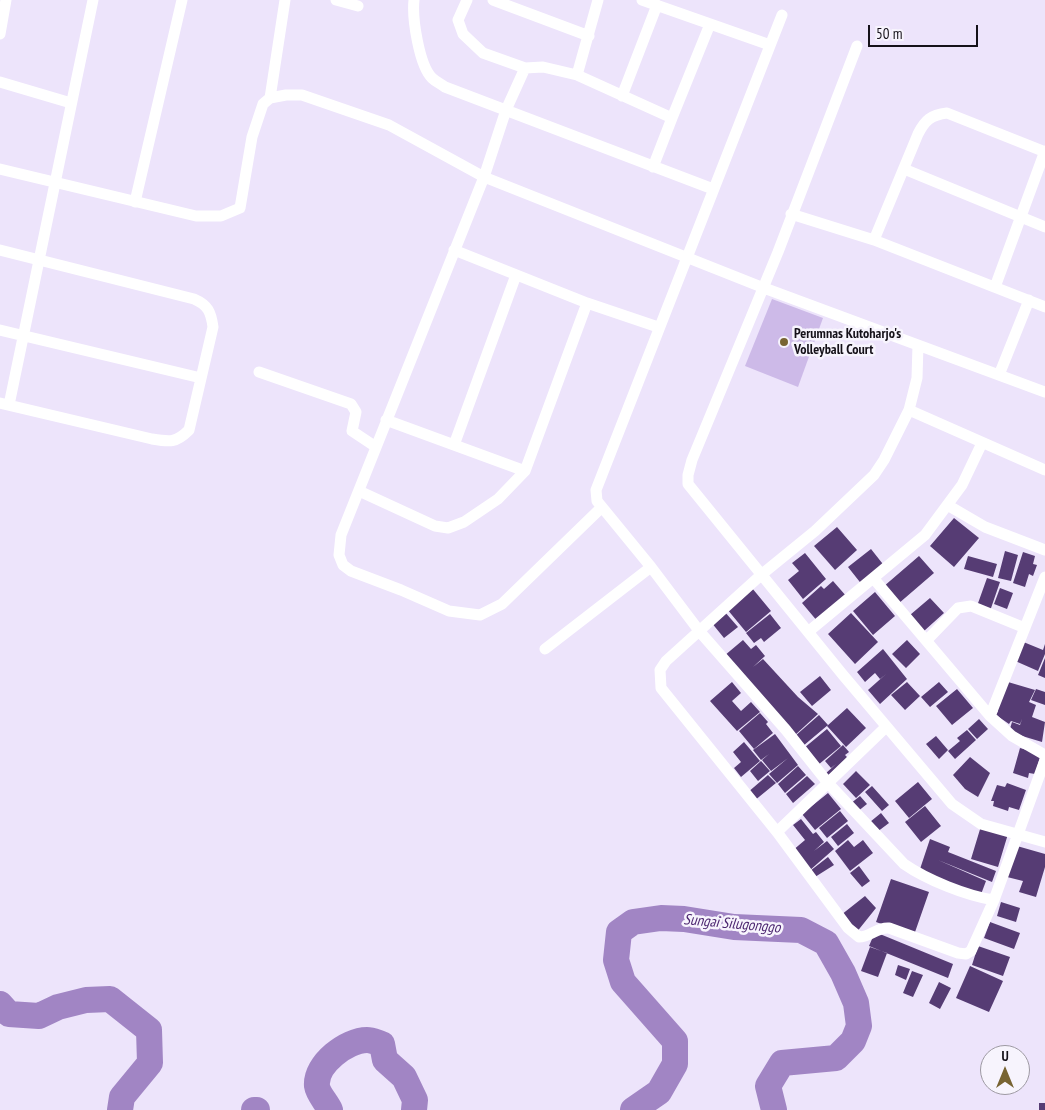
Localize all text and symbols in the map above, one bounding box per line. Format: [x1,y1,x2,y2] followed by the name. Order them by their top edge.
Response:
[870,15,980,47] scale bar
[876,24,902,43] text: 50 m
[794,326,901,358] place label: Perumnas Kutoharjo's Volleyball Court
[778,336,790,348] marker: Perumnas Kutoharjo's Volleyball Court
[683,911,781,937] water label: Sungai Silugonggo
[980,1045,1030,1095] north arrow
[1001,1047,1009,1065] text: U

